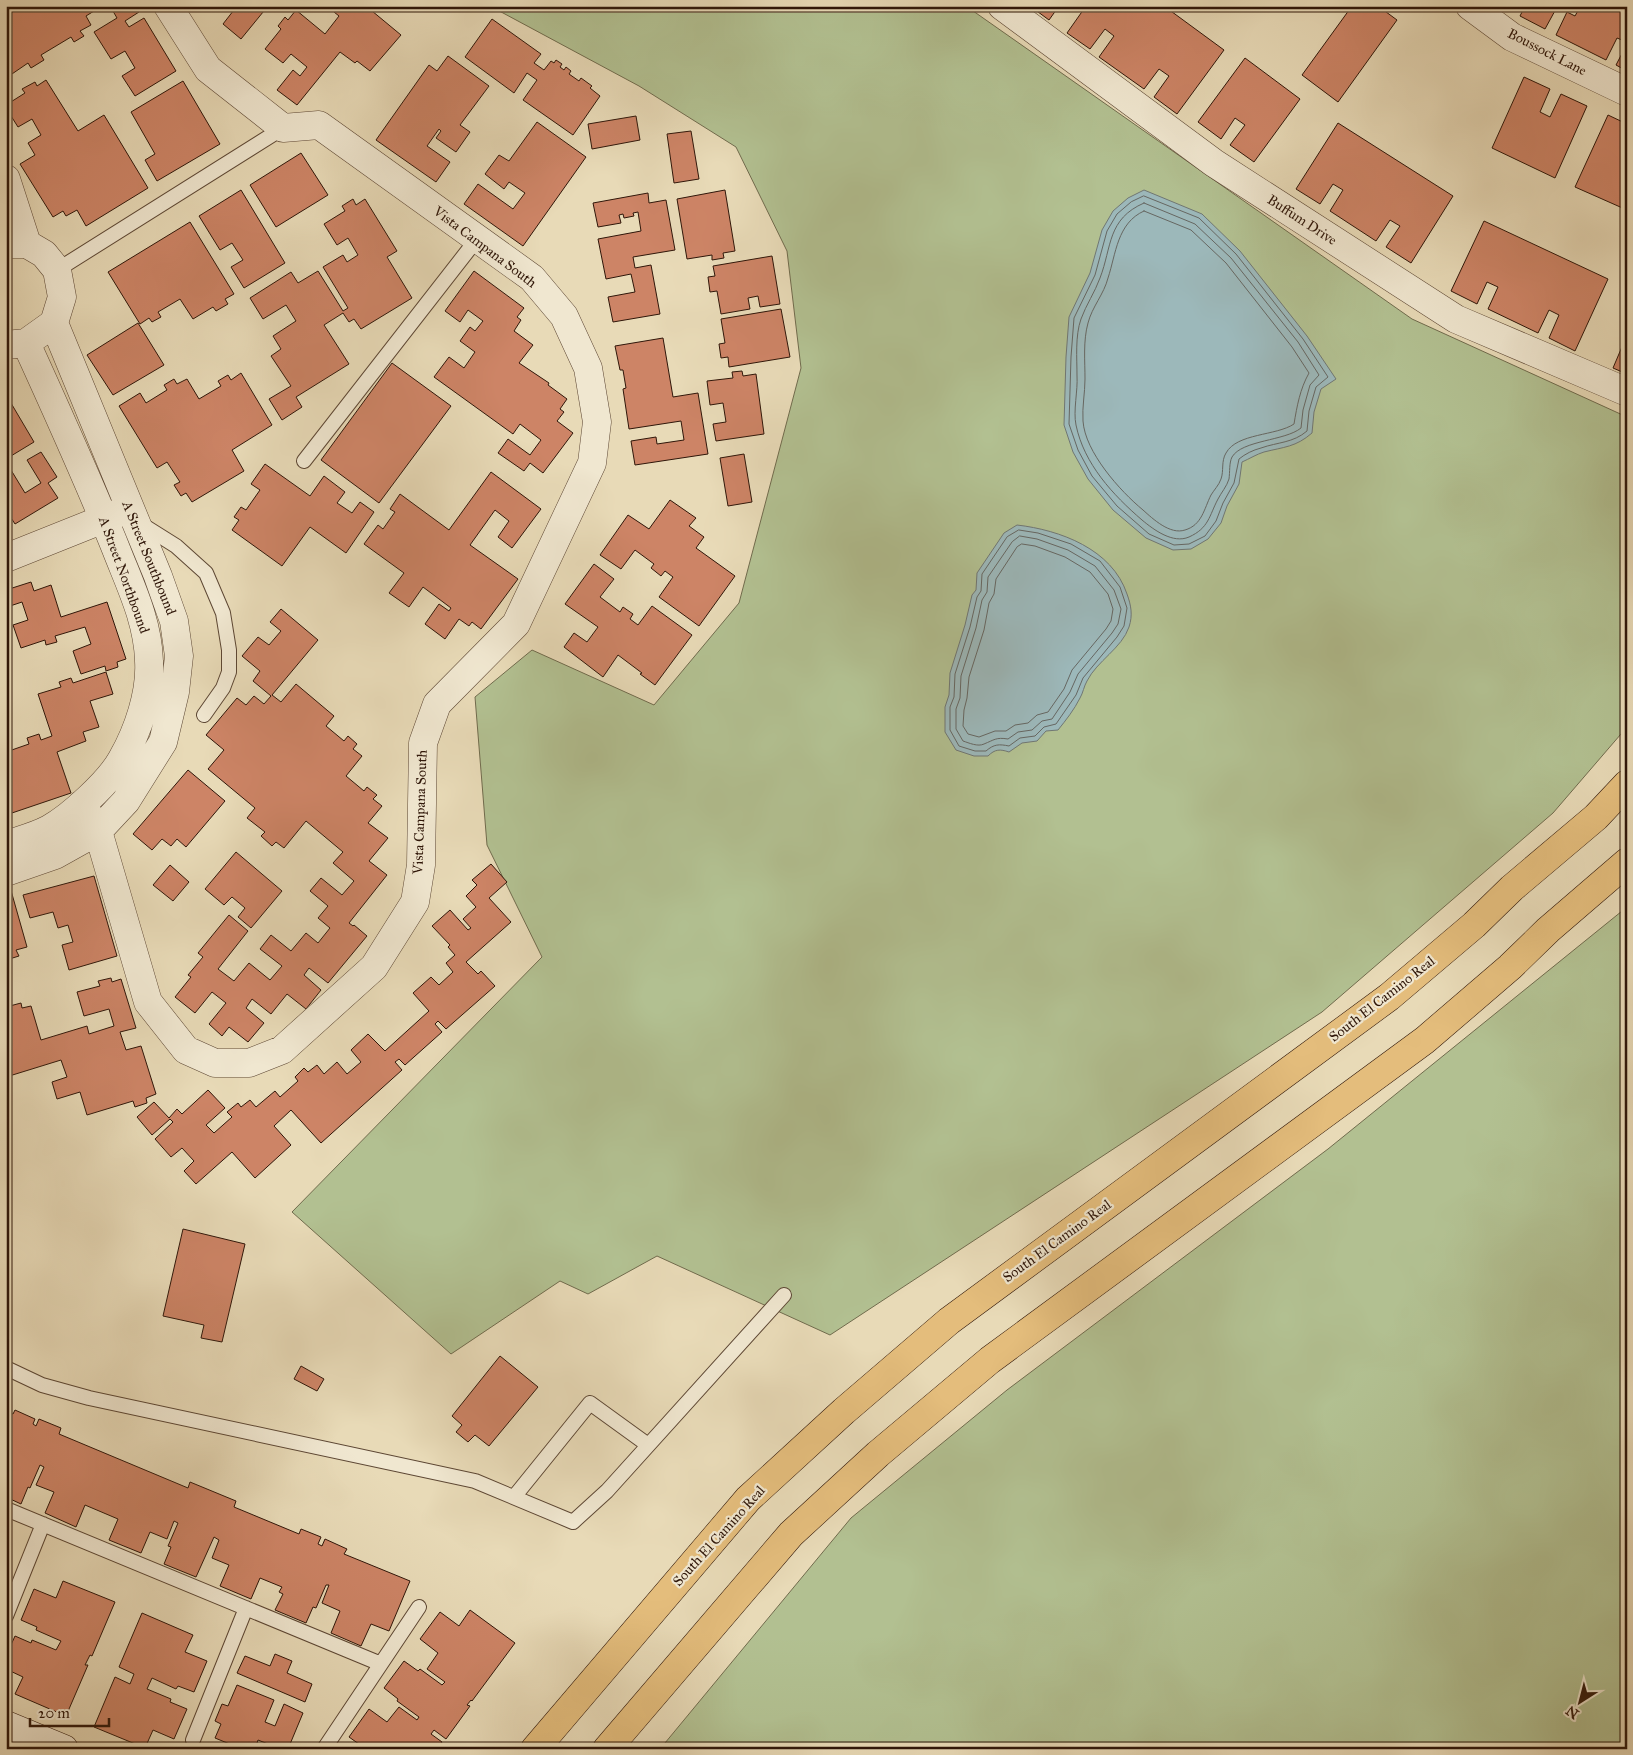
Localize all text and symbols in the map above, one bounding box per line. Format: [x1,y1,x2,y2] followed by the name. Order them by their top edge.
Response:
[1505,25,1589,79] street label: Boussock Lane
[1264,191,1340,249] street label: Buffum Drive
[429,202,540,291] street label: Vista Campana South
[118,498,180,618] street label: A Street Southbound
[95,513,153,636] street label: A Street Northbound
[409,749,431,876] street label: Vista Campana South
[1326,952,1438,1046] street label: South El Camino Real
[1000,1196,1114,1286] street label: South El Camino Real
[669,1482,769,1590] street label: South El Camino Real
[1556,1678,1606,1728] north arrow
[30,1695,109,1727] scale bar
[1563,1702,1582,1722] text: N
[38,1704,70,1722] text: 20 m

